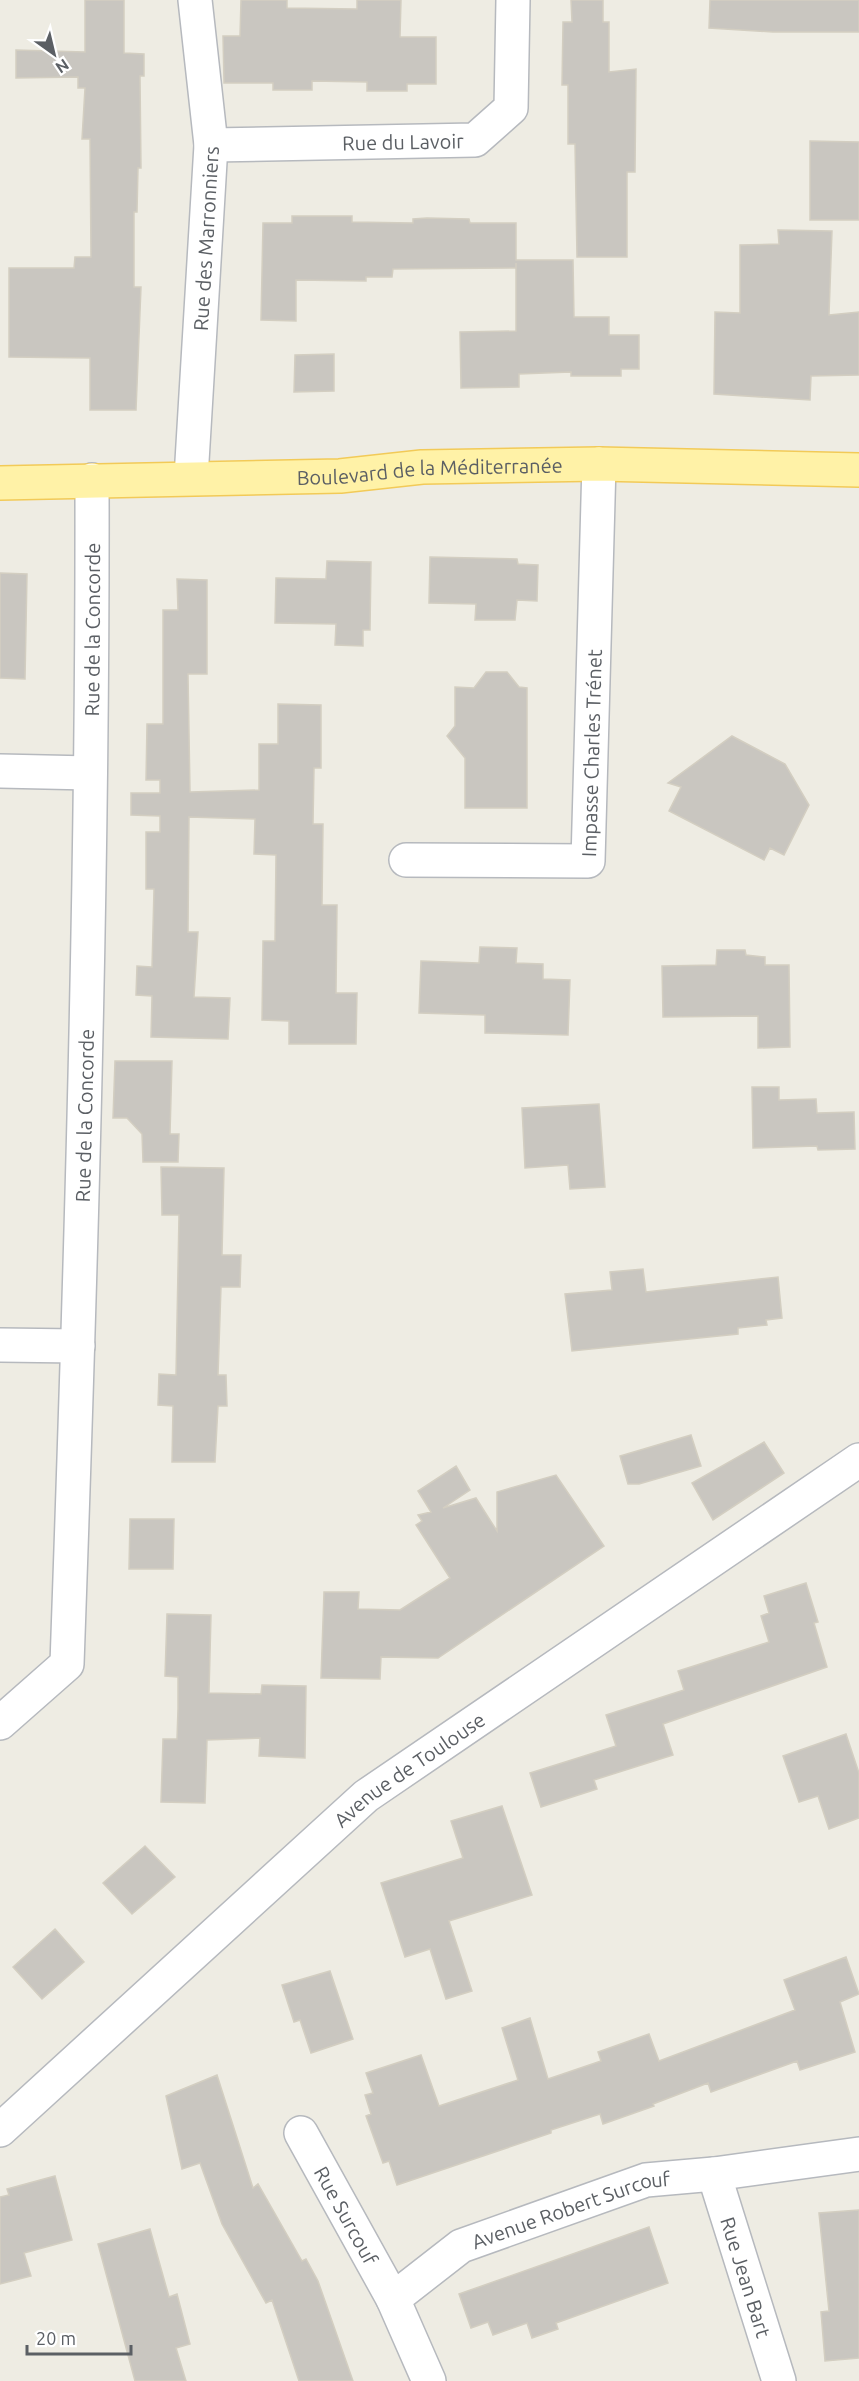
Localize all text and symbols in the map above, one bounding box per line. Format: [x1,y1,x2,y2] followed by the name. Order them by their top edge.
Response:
[24,24,84,84] north arrow
[52,56,72,77] text: N
[342,129,464,154] street label: Rue du Lavoir
[188,145,222,332] street label: Rue des Marronniers
[297,453,563,488] street label: Boulevard de la Méditerranée
[80,543,104,717] street label: Rue de la Concorde
[577,649,605,857] street label: Impasse Charles Trénet
[70,1028,98,1203] street label: Rue de la Concorde
[329,1707,489,1831] street label: Avenue de Toulouse
[310,2162,383,2269] street label: Rue Surcouf
[468,2166,671,2253] street label: Avenue Robert Surcouf
[717,2214,776,2340] street label: Rue Jean Bart
[27,2318,130,2356] scale bar
[36,2328,76,2348] text: 20 m

